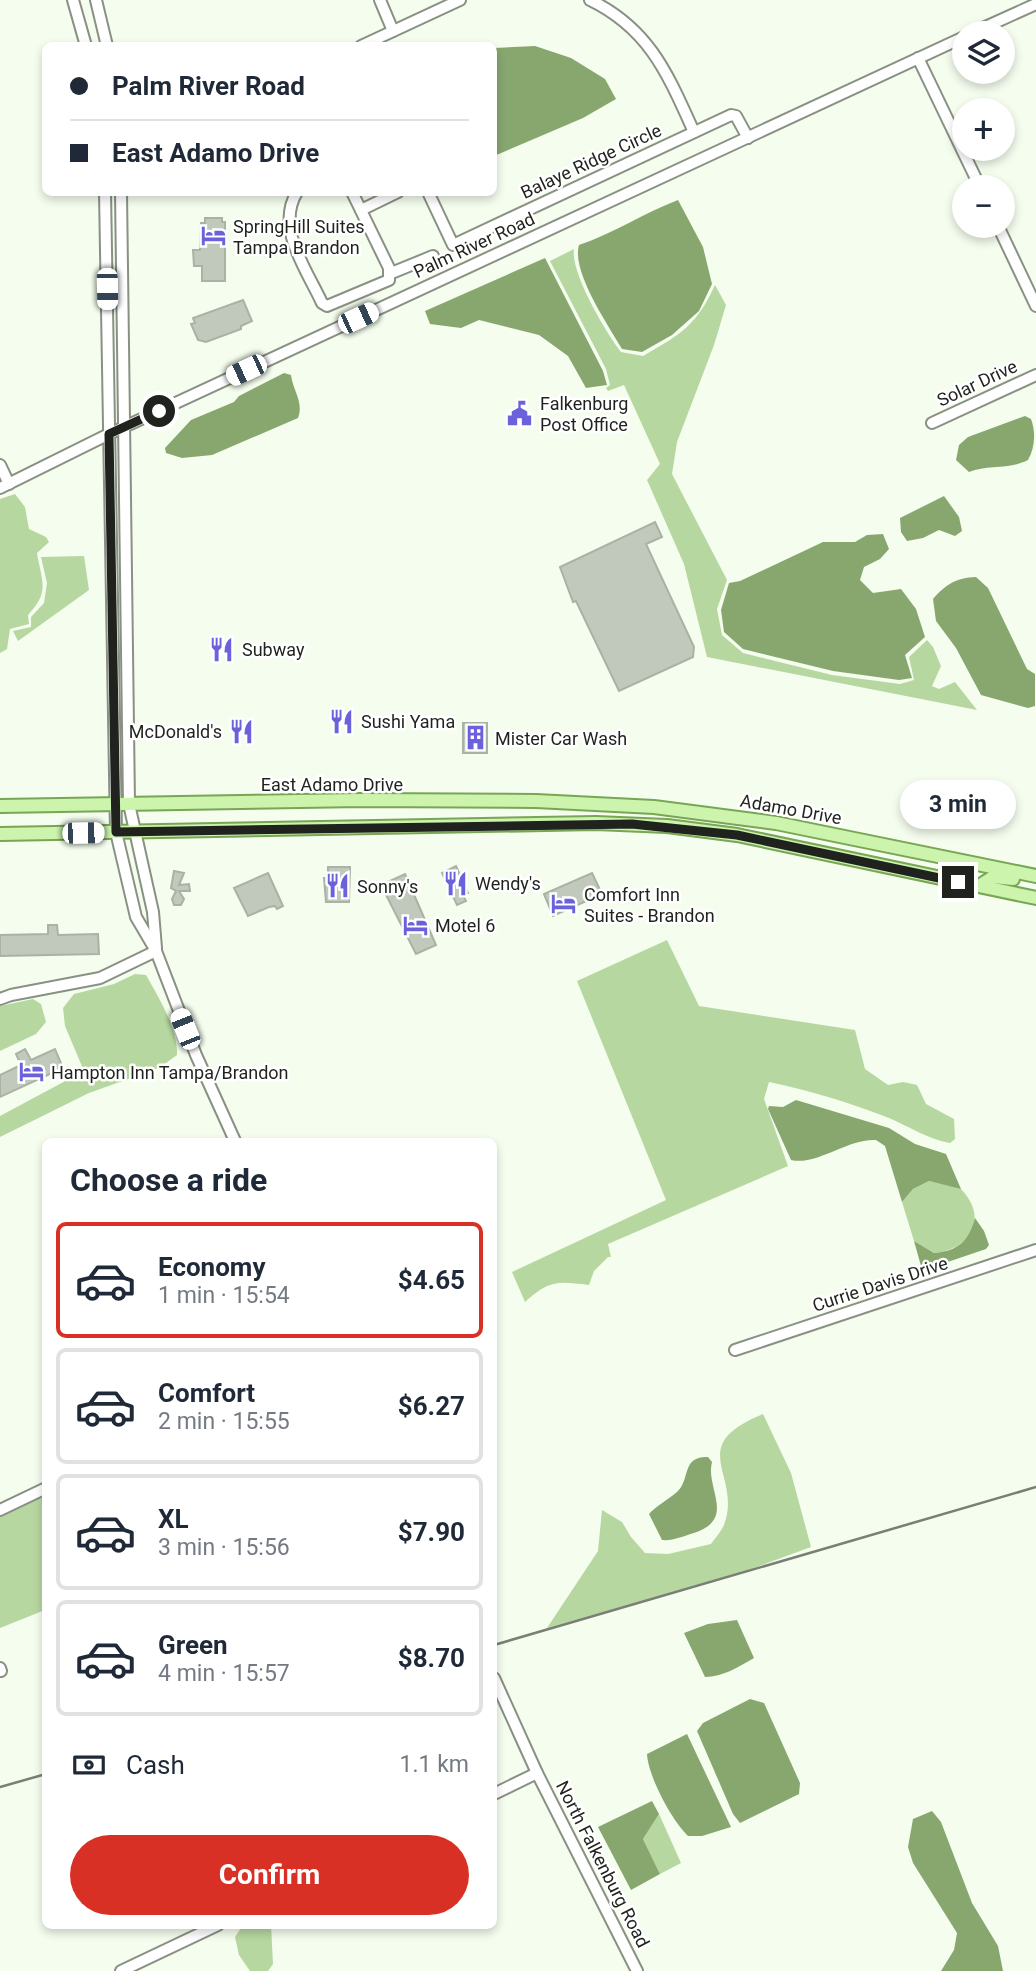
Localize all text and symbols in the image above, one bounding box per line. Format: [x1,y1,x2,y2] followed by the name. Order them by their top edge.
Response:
[952,21,1015,238] map controls
[952,21,1015,84] button: layers
[112,71,305,101] text: Palm River Road
[952,98,1015,161] button: +
[517,119,665,203] street label: Balaye Ridge Circle
[112,138,319,168] text: East Adamo Drive
[952,175,1015,238] button: −
[410,208,538,282] street label: Palm River Road
[233,216,364,258] place label: SpringHill Suites Tampa Brandon
[199,222,227,250] hotel icon: SpringHill Suites Tampa Brandon
[97,268,118,310] car
[335,300,382,336] car
[223,352,270,388] car
[934,355,1020,411] street label: Solar Drive
[540,393,628,435] place label: Falkenburg Post Office
[143,395,175,427] route start
[506,399,534,427] public building icon: Falkenburg Post Office
[208,635,236,663] restaurant icon: Subway
[242,639,305,660] place label: Subway
[327,707,355,735] restaurant icon: Sushi Yama
[361,711,455,732] place label: Sushi Yama
[228,717,256,745] restaurant icon: McDonald's
[129,721,222,742] place label: McDonald's
[461,724,489,752] building icon: Mister Car Wash
[495,728,627,749] place label: Mister Car Wash
[261,774,403,795] street label: East Adamo Drive
[900,780,1016,830] callout: 3 min
[739,790,843,828] street label: Adamo Drive
[929,791,987,818] text: 3 min
[62,822,105,844] car
[942,866,974,898] route end
[441,869,469,897] restaurant icon: Wendy's
[323,872,351,900] restaurant icon: Sonny's
[475,873,541,894] place label: Wendy's
[357,876,418,897] place label: Sonny's
[584,884,715,926] place label: Comfort Inn Suites - Brandon
[550,890,578,918] hotel icon: Comfort Inn Suites - Brandon
[401,911,429,939] hotel icon: Motel 6
[435,915,495,936] place label: Motel 6
[168,1006,203,1052] car
[17,1058,45,1086] hotel icon: Hampton Inn Tampa/Brandon
[51,1062,289,1083] place label: Hampton Inn Tampa/Brandon
[70,1161,267,1199] text: Choose a ride
[74,1249,137,1312] icon: car
[158,1252,265,1282] text: Economy
[810,1252,950,1316] street label: Currie Davis Drive
[398,1265,465,1295] text: $4.65
[158,1282,290,1309] text: 1 min · 15:54
[74,1375,137,1438] icon: car
[158,1378,255,1408] text: Comfort
[398,1391,465,1421] text: $6.27
[158,1408,290,1435] text: 2 min · 15:55
[74,1501,137,1564] icon: car
[158,1504,189,1534] text: XL
[398,1517,465,1547] text: $7.90
[158,1534,290,1561] text: 3 min · 15:56
[74,1627,137,1690] icon: car
[158,1630,228,1660] text: Green
[398,1643,465,1673] text: $8.70
[158,1660,290,1687] text: 4 min · 15:57
[70,1746,108,1784] icon: cash
[126,1750,185,1780] text: Cash
[400,1751,469,1778] text: 1.1 km
[552,1777,654,1951] street label: North Falkenburg Road
[70,1835,469,1915] button: Confirm

